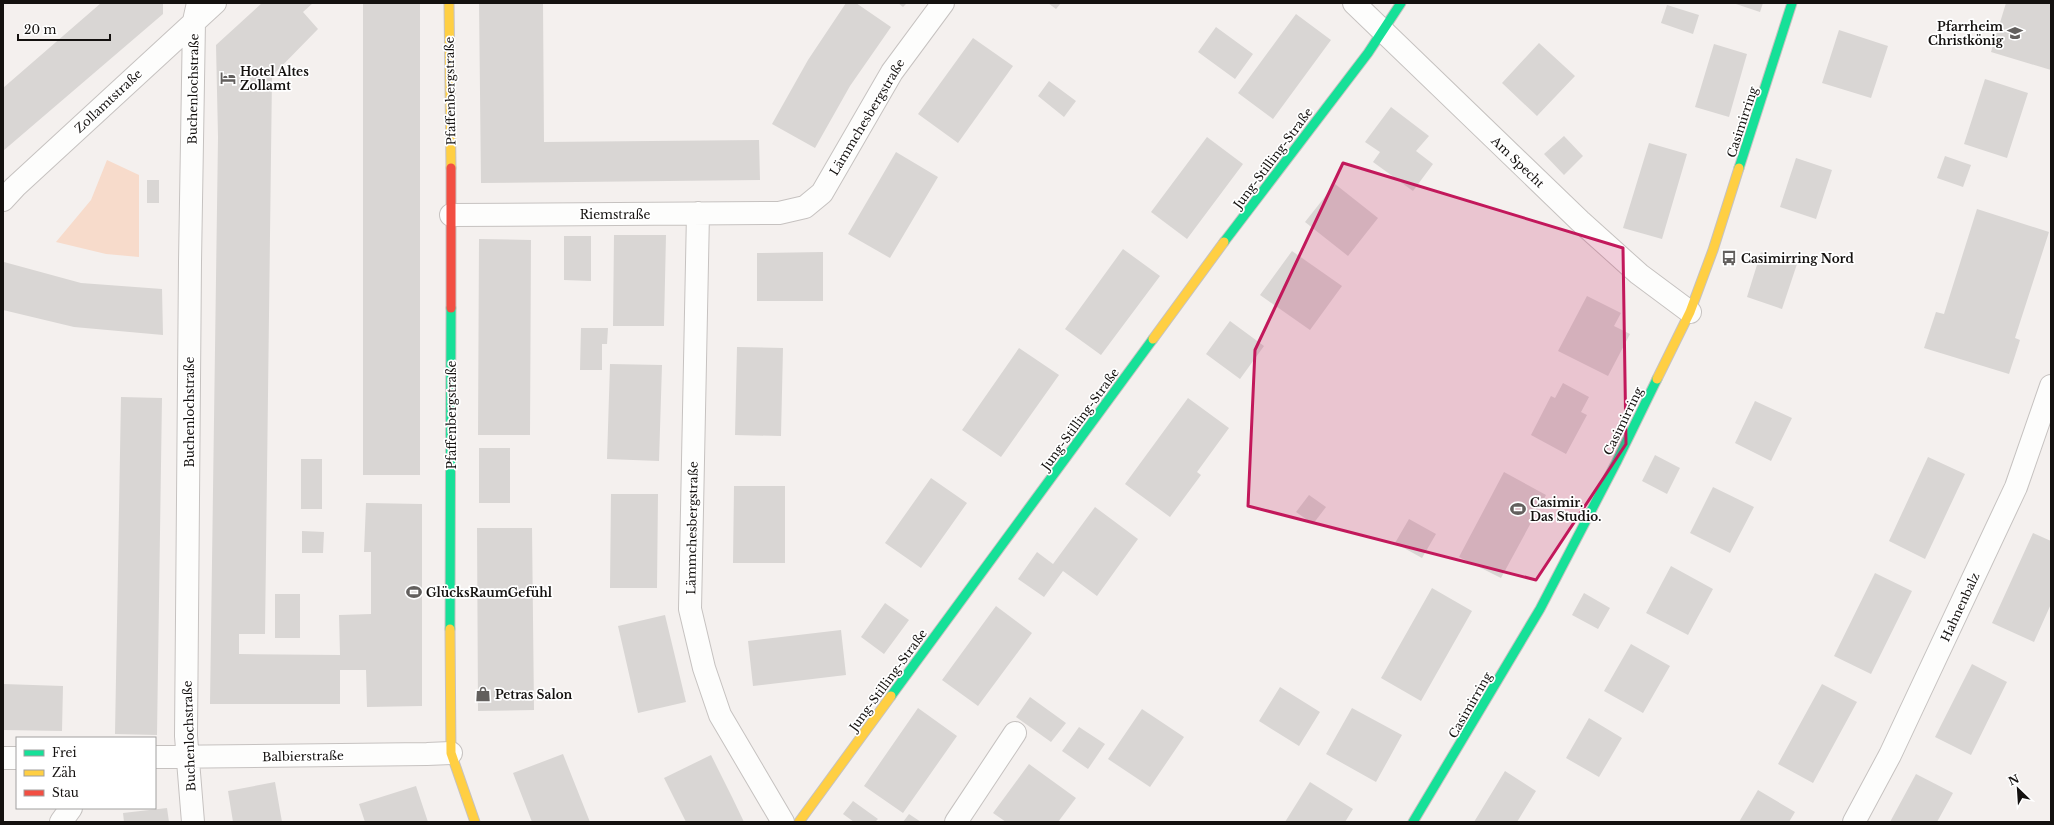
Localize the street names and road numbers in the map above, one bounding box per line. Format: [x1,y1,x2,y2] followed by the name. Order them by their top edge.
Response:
[185,33,201,145] street label: Buchenlochstraße
[442,36,458,145] street label: Pfaffenbergstraße
[826,56,908,178] street label: Lämmchesbergstraße
[71,66,145,136] street label: Zollamtstraße
[1723,84,1761,159] street label: Casimirring
[1229,105,1316,213] street label: Jung-Stilling-Straße
[1488,132,1548,191] street label: Am Specht
[580,207,650,222] street label: Riemstraße
[182,356,197,467] street label: Buchenlochstraße
[444,361,459,469] street label: Pfaffenbergstraße
[1037,365,1122,475] street label: Jung-Stilling-Straße
[1600,384,1646,457] street label: Casimirring
[683,461,701,595] street label: Lämmchesbergstraße
[1937,570,1983,644] street label: Hahnenbalz
[845,626,930,736] street label: Jung-Stilling-Straße
[1445,669,1495,741] street label: Casimirring
[180,680,198,792] street label: Buchenlochstraße
[262,748,344,764] street label: Balbierstraße

